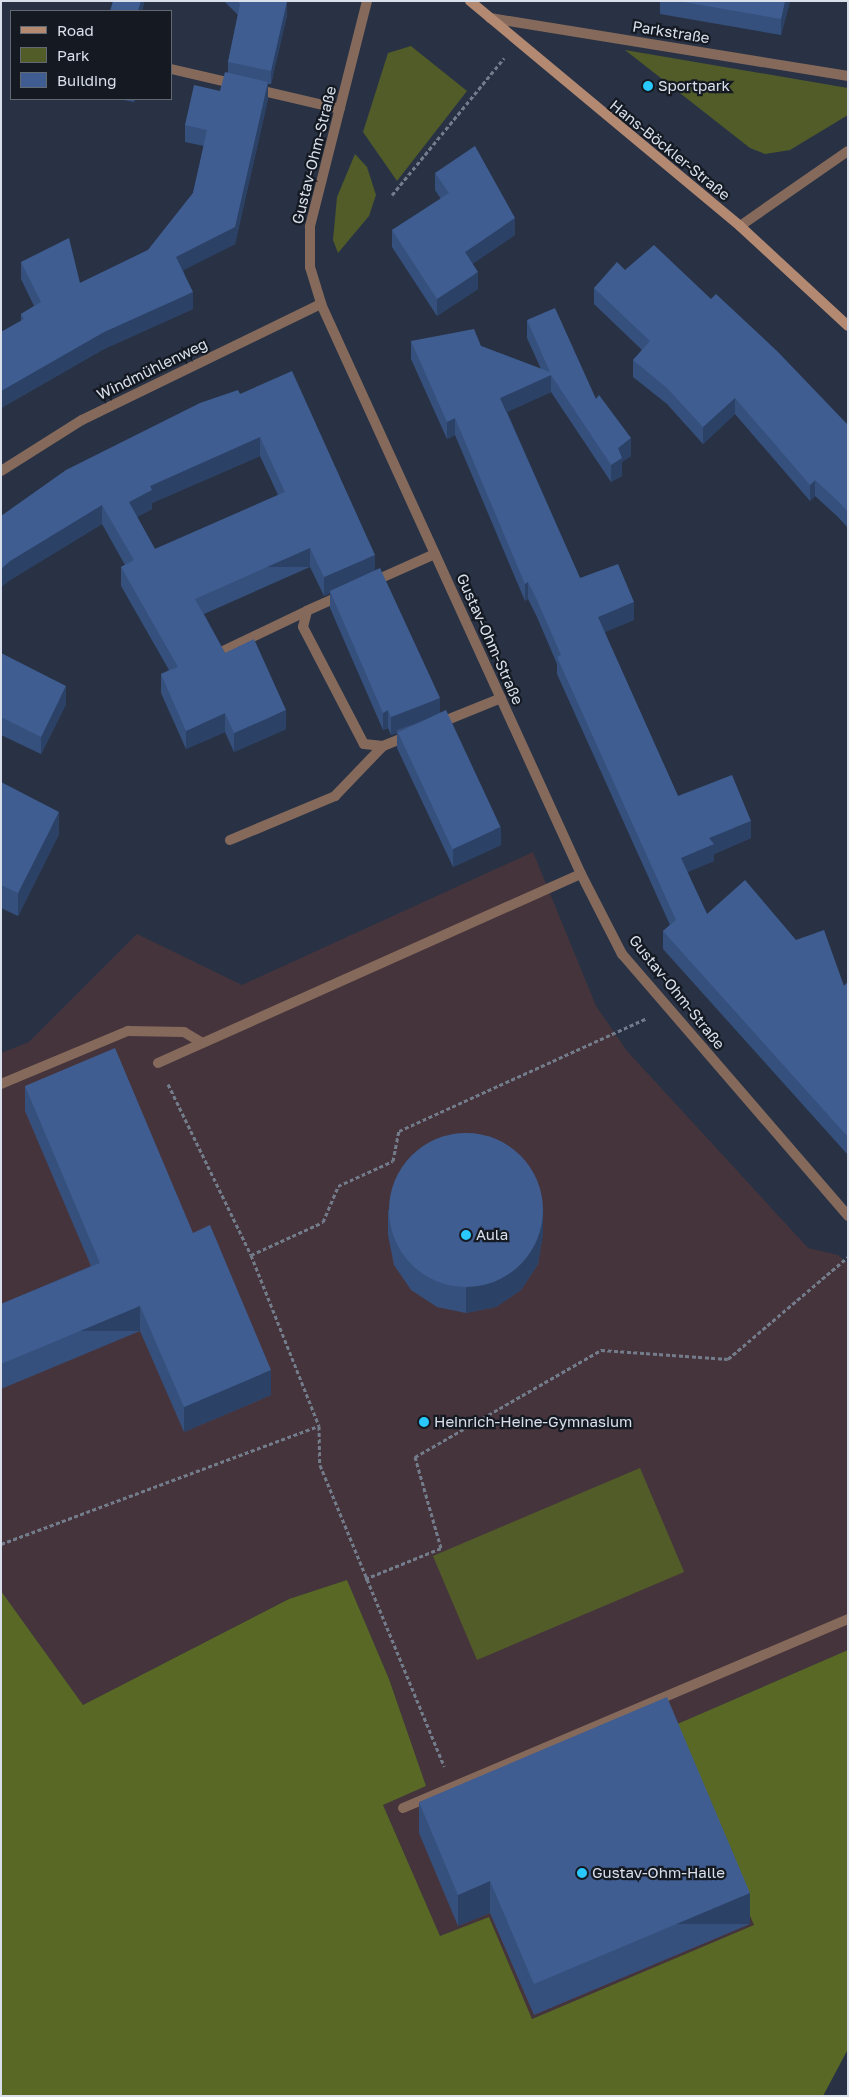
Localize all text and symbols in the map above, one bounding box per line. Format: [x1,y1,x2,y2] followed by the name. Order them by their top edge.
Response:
[10,10,172,100] legend
[631,17,711,47] street label: Parkstraße
[57,21,94,39] text: Road
[57,46,89,64] text: Park
[57,71,117,89] text: Building
[658,77,730,95] place label: Sportpark
[642,80,654,92] marker: Sportpark
[288,84,340,226] street label: Gustav-Ohm-Straße
[606,96,734,204] street label: Hans-Böckler-Straße
[94,334,210,404] street label: Windmühlenweg
[453,571,527,707] street label: Gustav-Ohm-Straße
[625,931,729,1053] street label: Gustav-Ohm-Straße
[476,1226,508,1244] place label: Aula
[460,1229,472,1241] marker: Aula
[434,1413,632,1431] place label: Heinrich-Heine-Gymnasium
[418,1416,430,1428] marker: Heinrich-Heine-Gymnasium
[592,1864,725,1882] place label: Gustav-Ohm-Halle
[576,1867,588,1879] marker: Gustav-Ohm-Halle

